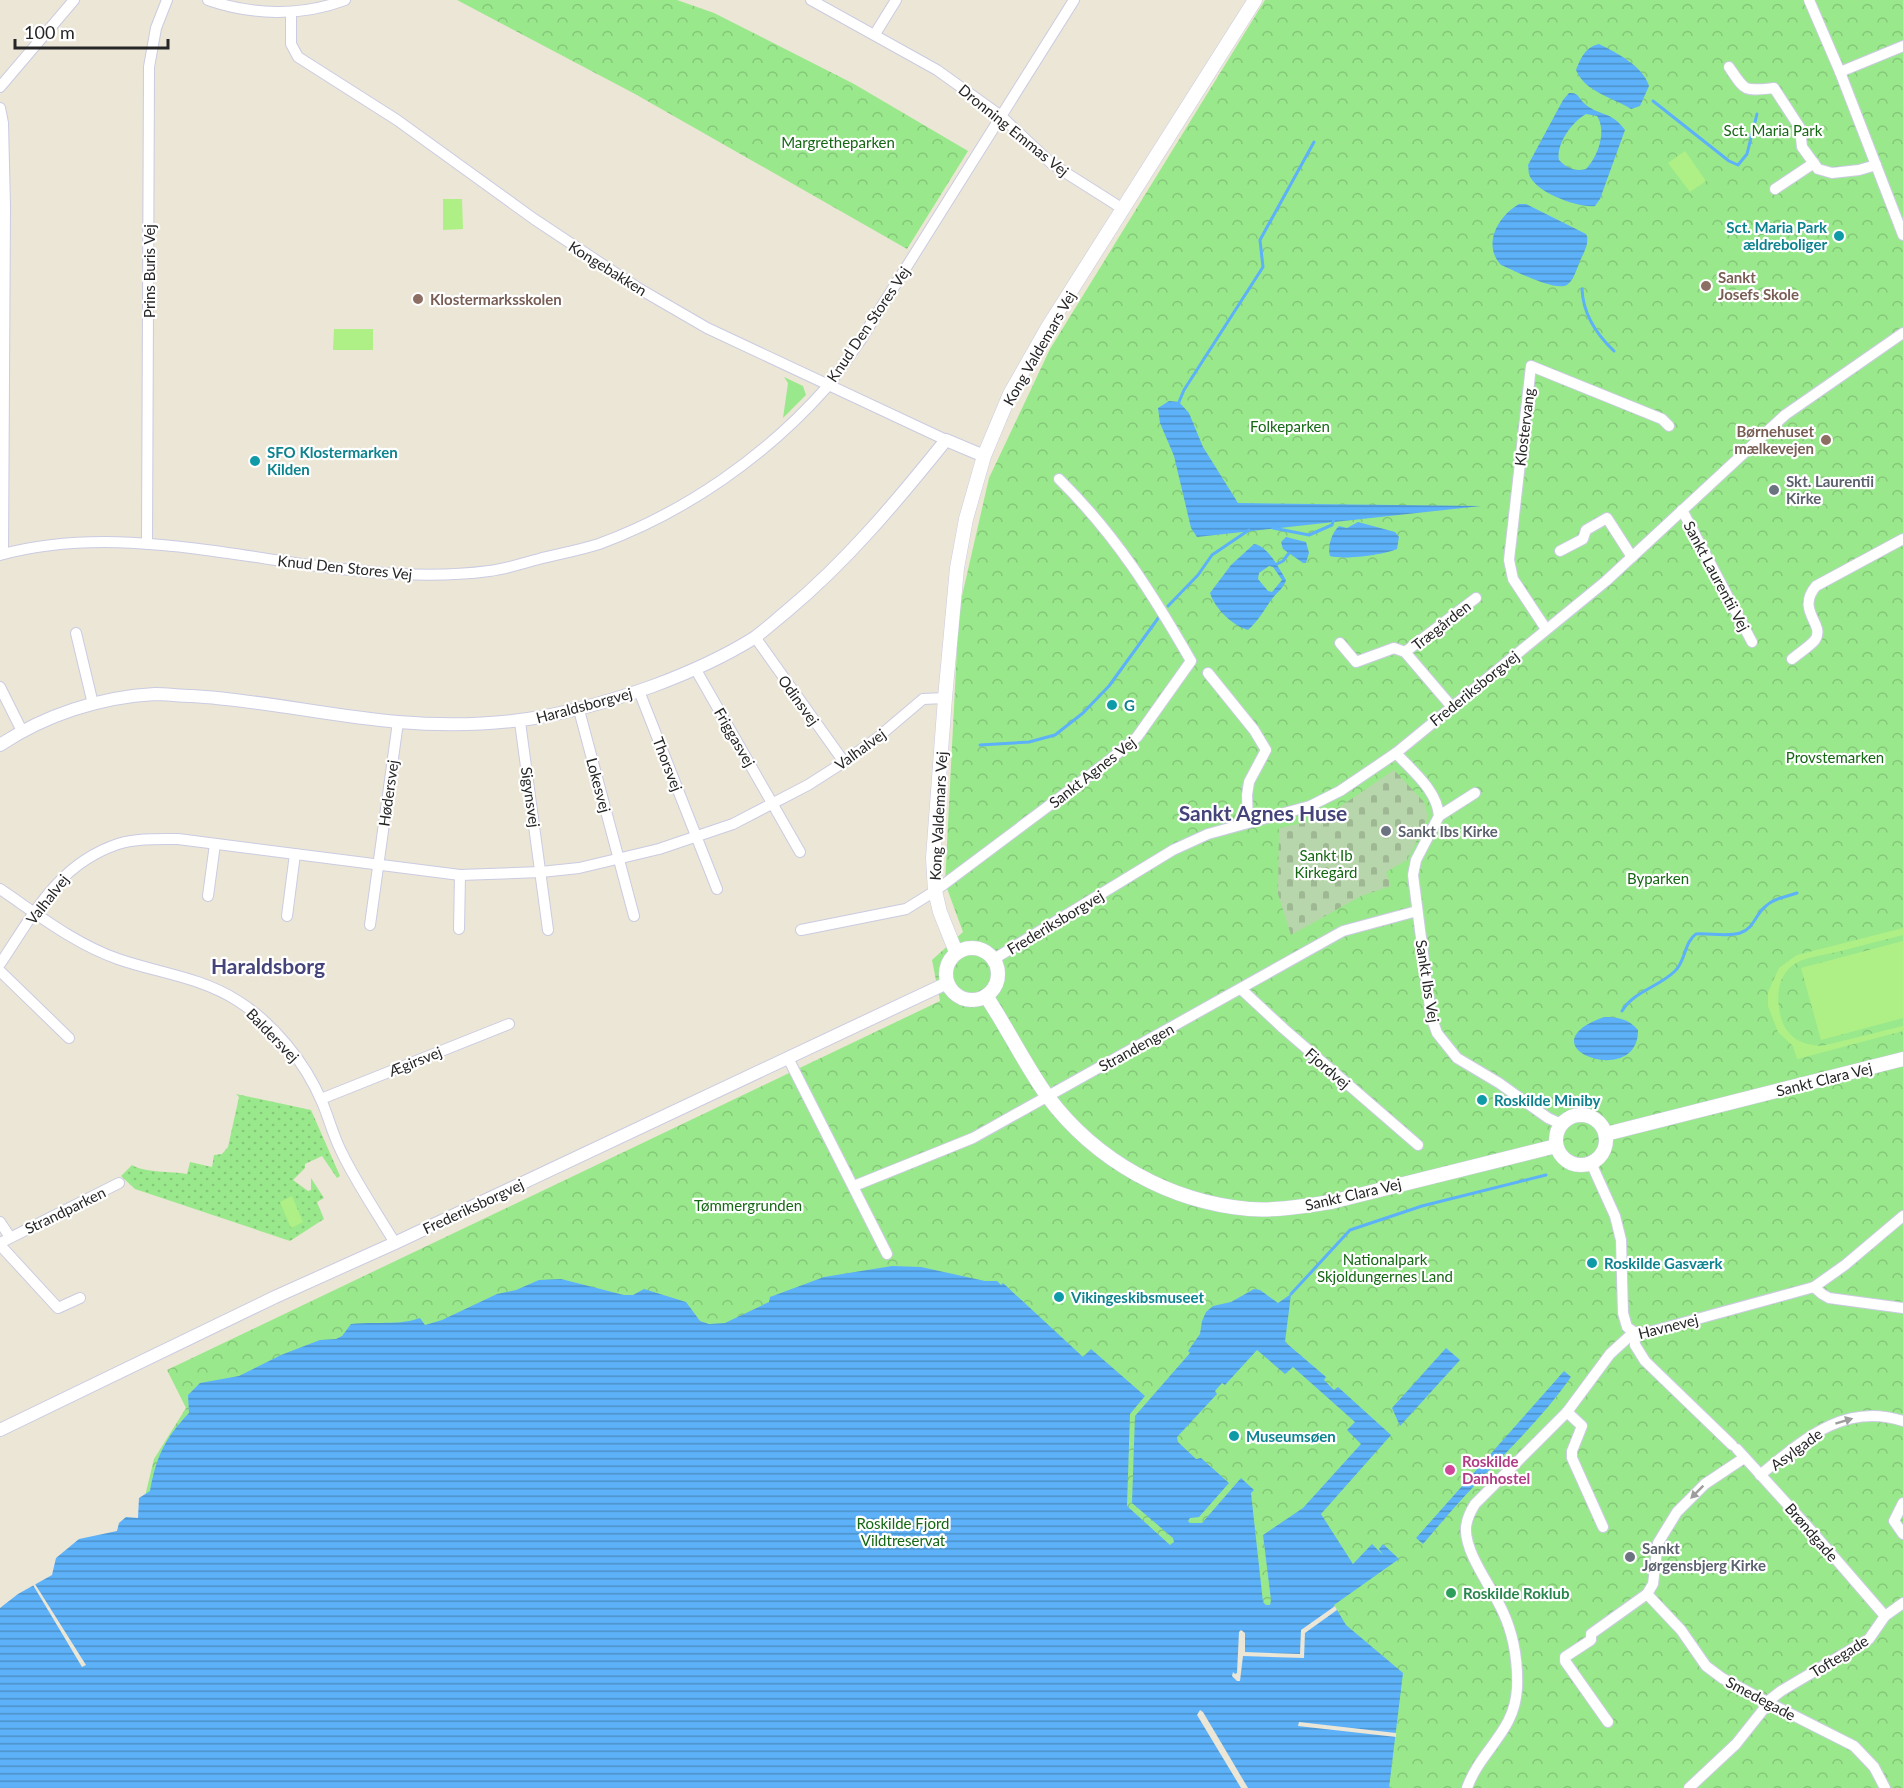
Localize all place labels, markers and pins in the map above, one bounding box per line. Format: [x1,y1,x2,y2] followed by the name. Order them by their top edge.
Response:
[1726,218,1828,253] place label: Sct. Maria Park ældreboliger
[1832,229,1846,243] marker: Sct. Maria Park ældreboliger
[1718,268,1799,303] place label: Sankt Josefs Skole
[1699,279,1713,293] marker: Sankt Josefs Skole
[430,290,562,308] place label: Klostermarksskolen
[411,292,425,306] marker: Klostermarksskolen
[1734,422,1814,457] place label: Børnehuset mælkevejen
[1819,433,1833,447] marker: Børnehuset mælkevejen
[267,443,398,478] place label: SFO Klostermarken Kilden
[248,454,262,468] marker: SFO Klostermarken Kilden
[1786,472,1874,507] place label: Skt. Laurentii Kirke
[1767,483,1781,497] marker: Skt. Laurentii Kirke
[1124,696,1135,714] place label: G
[1105,698,1119,712] marker: G
[1398,822,1498,840] place label: Sankt Ibs Kirke
[1379,824,1393,838] marker: Sankt Ibs Kirke
[1494,1091,1601,1109] place label: Roskilde Miniby
[1475,1093,1489,1107] marker: Roskilde Miniby
[1604,1254,1723,1272] place label: Roskilde Gasværk
[1585,1256,1599,1270] marker: Roskilde Gasværk
[1070,1288,1204,1306] place label: Vikingeskibsmuseet
[1052,1290,1066,1304] marker: Vikingeskibsmuseet
[1246,1427,1336,1445] place label: Museumsøen
[1227,1429,1241,1443] marker: Museumsøen
[1462,1452,1530,1487] place label: Roskilde Danhostel
[1443,1463,1457,1477] marker: Roskilde Danhostel
[1642,1539,1766,1574] place label: Sankt Jørgensbjerg Kirke
[1623,1550,1637,1564] marker: Sankt Jørgensbjerg Kirke
[1463,1584,1570,1602] place label: Roskilde Roklub
[1444,1586,1458,1600] marker: Roskilde Roklub

